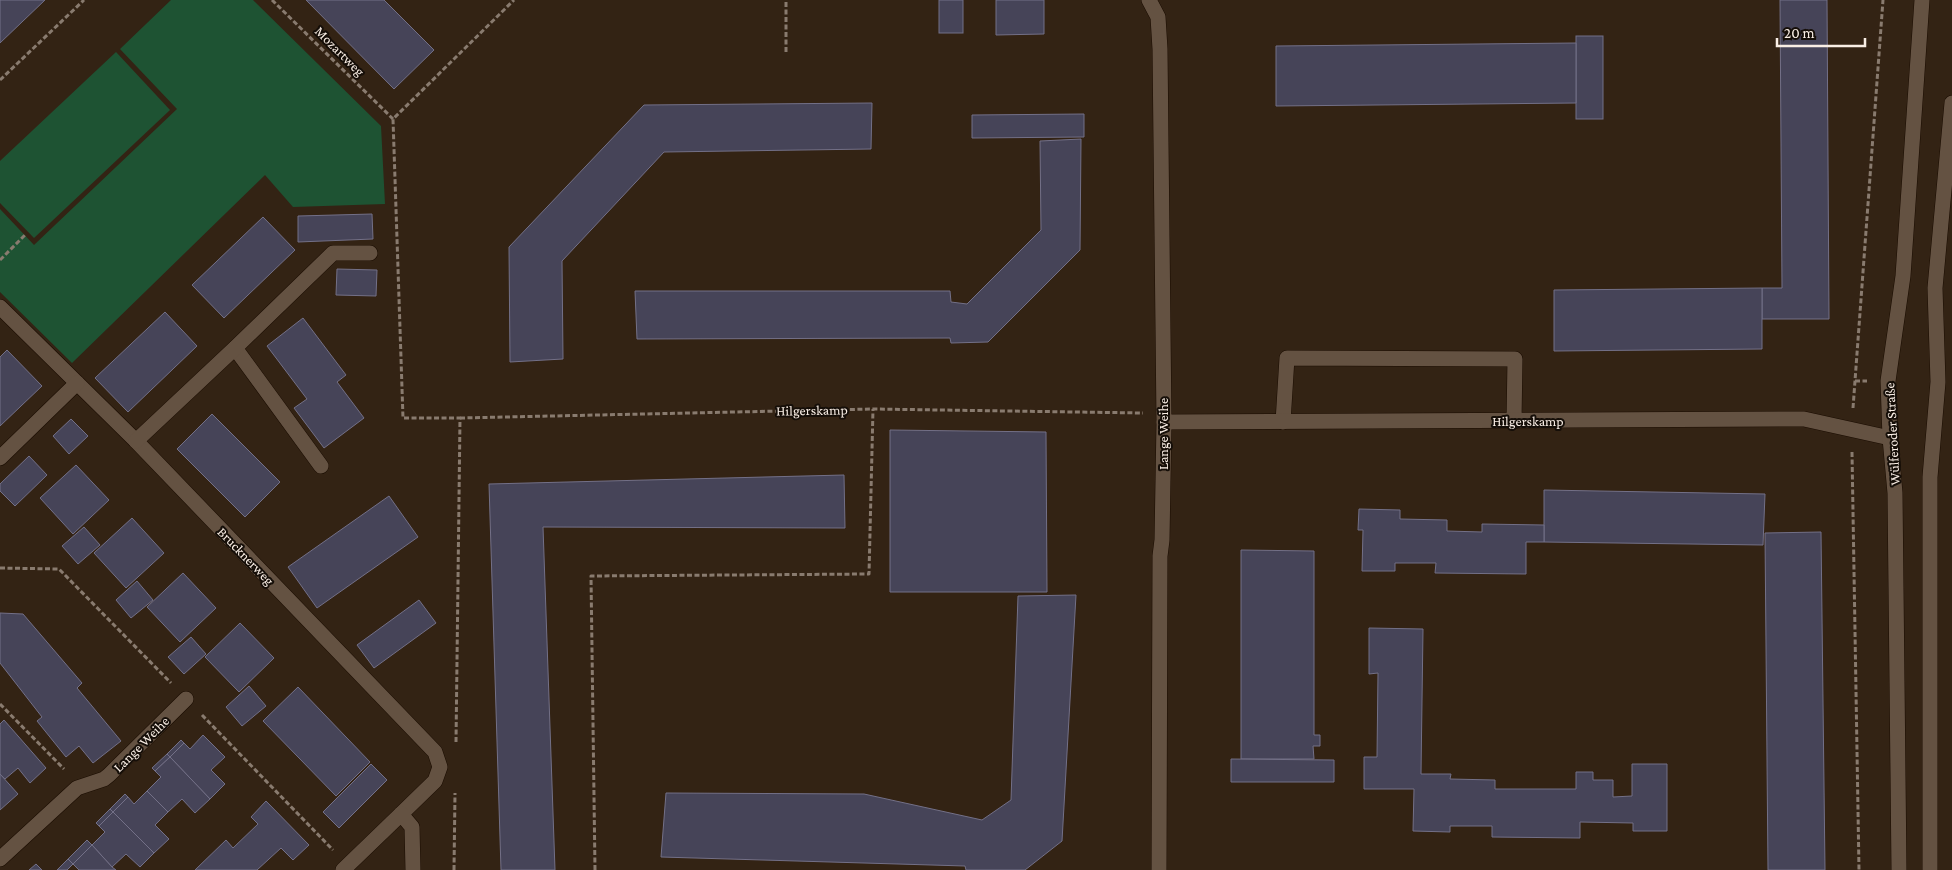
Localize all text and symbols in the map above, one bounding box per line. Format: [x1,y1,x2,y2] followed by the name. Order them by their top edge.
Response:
[1777,15,1864,47] scale bar
[312,23,368,79] street label: Mozartweg
[1784,25,1815,41] text: 20 m
[1881,382,1903,486] street label: Wülferoder Straße
[1155,398,1171,470] street label: Lange Weihe
[776,401,848,419] street label: Hilgerskamp
[1492,413,1564,429] street label: Hilgerskamp
[214,524,278,588] street label: Brucknerweg
[110,713,172,775] street label: Lange Weihe

